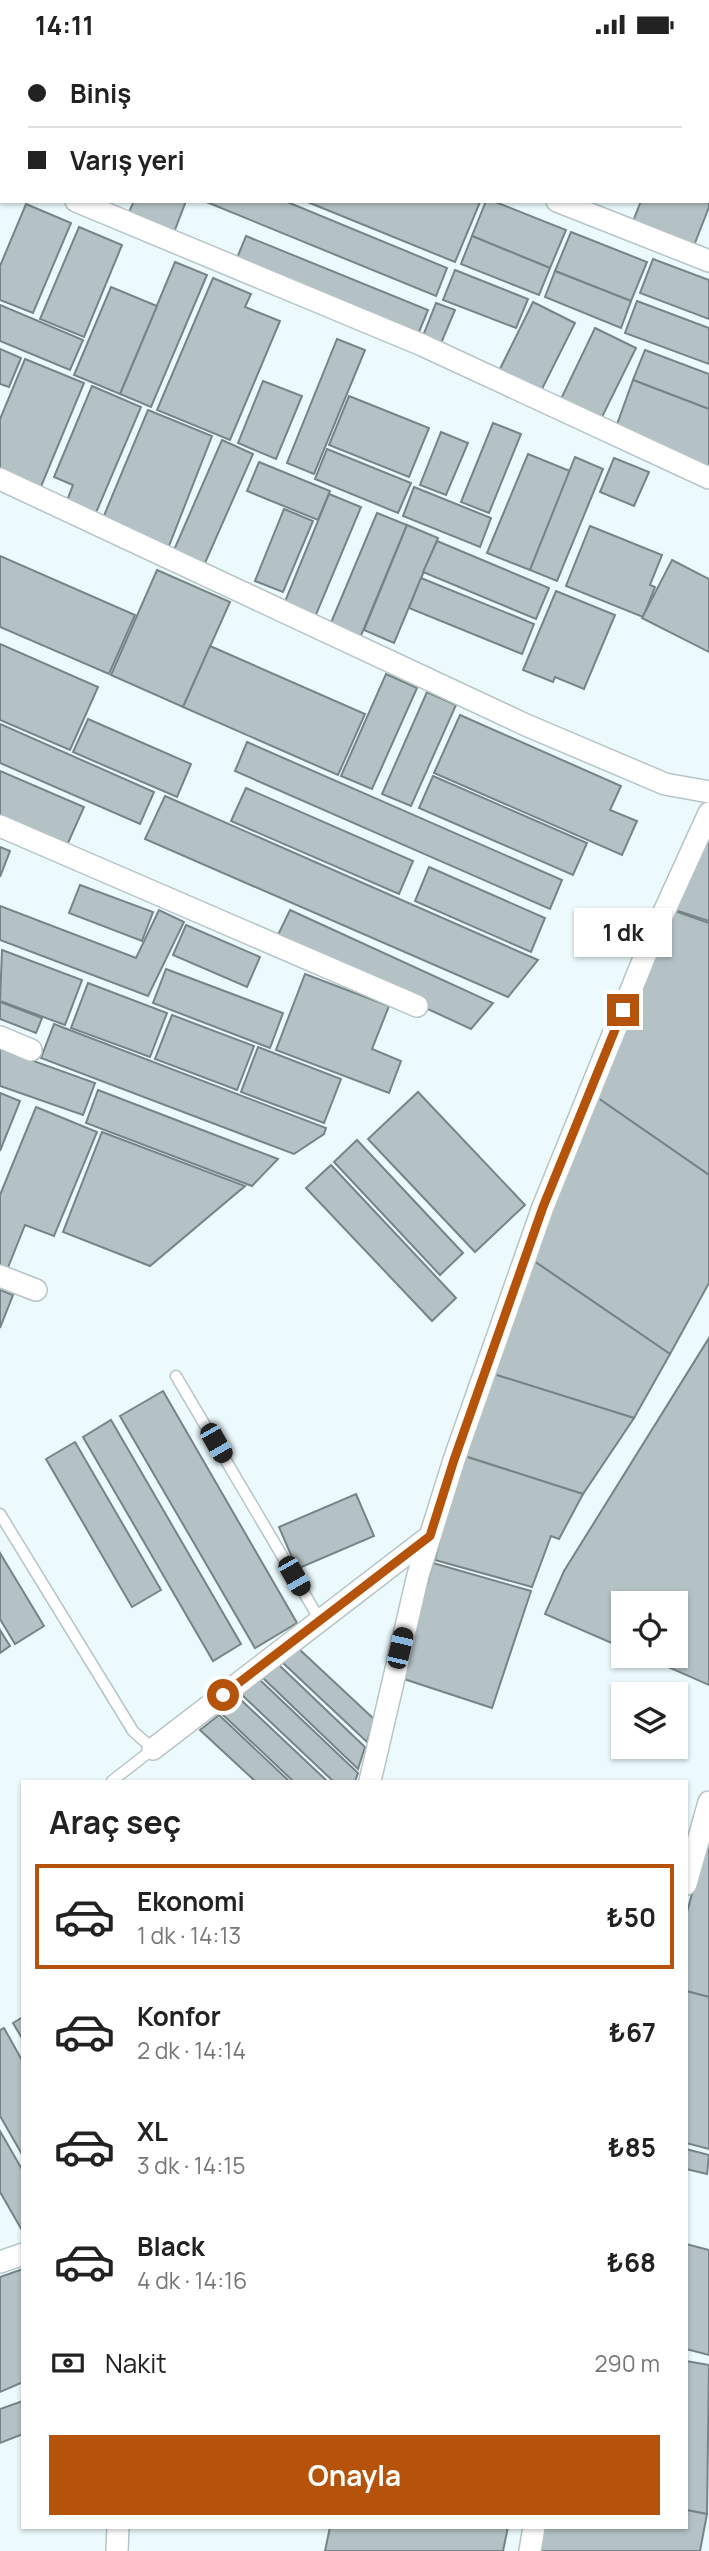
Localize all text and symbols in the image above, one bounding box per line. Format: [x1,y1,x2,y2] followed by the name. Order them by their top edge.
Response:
[35,7,94,43] text: 14:11
[70,75,131,111] text: Biniş
[70,142,185,178] text: Varış yeri
[574,909,672,957] callout: 1 dk
[602,916,644,948] text: 1 dk
[607,994,639,1026] route end
[197,1420,236,1466] car
[275,1553,314,1599] car
[611,1591,688,1759] map controls
[611,1591,688,1668] button: locate
[386,1625,415,1671] car
[207,1679,239,1711] route start
[611,1682,688,1759] button: layers
[49,1800,181,1844] text: Araç seç
[137,1883,245,1919] text: Ekonomi
[53,1885,116,1948] icon: car
[606,1899,656,1935] text: ₺50
[137,1919,241,1951] text: 1 dk · 14:13
[137,1998,221,2034] text: Konfor
[53,2000,116,2063] icon: car
[609,2014,656,2050] text: ₺67
[137,2034,246,2066] text: 2 dk · 14:14
[137,2113,168,2149] text: XL
[53,2115,116,2178] icon: car
[608,2129,656,2165] text: ₺85
[137,2149,245,2181] text: 3 dk · 14:15
[137,2228,205,2264] text: Black
[53,2230,116,2293] icon: car
[607,2244,656,2280] text: ₺68
[137,2264,247,2296] text: 4 dk · 14:16
[49,2344,87,2382] icon: cash
[105,2345,167,2381] text: Nakit
[594,2347,660,2379] text: 290 m
[49,2435,660,2515] button: Onayla

